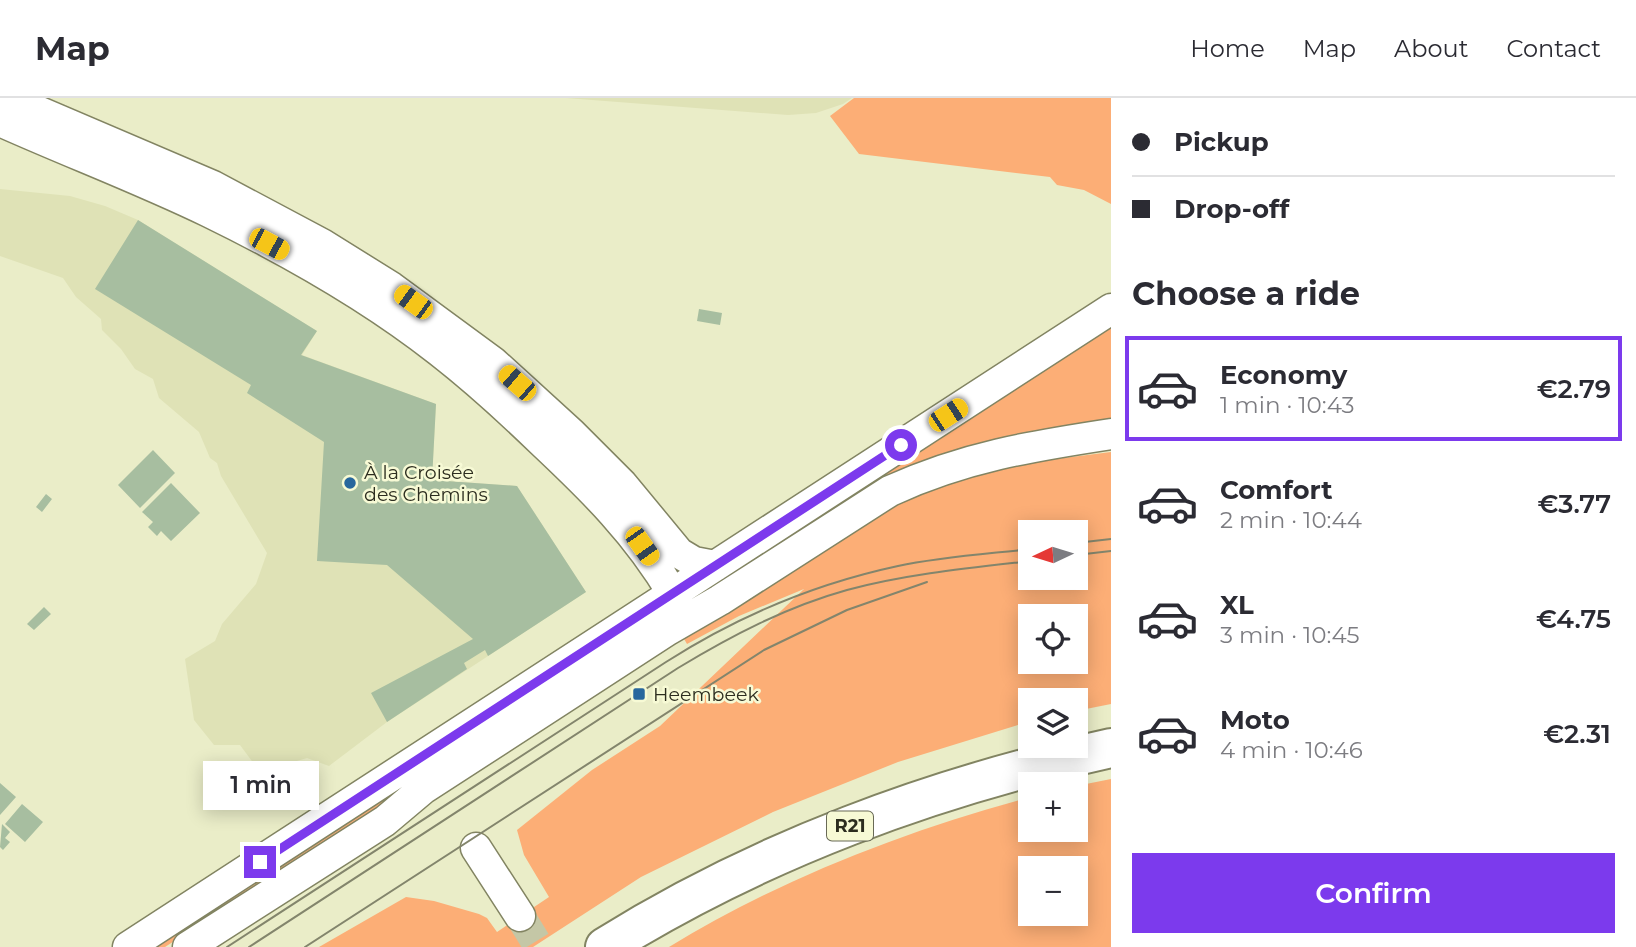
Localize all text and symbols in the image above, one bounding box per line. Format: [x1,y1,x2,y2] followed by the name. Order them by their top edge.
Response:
[35,28,110,68] text: Map
[1190,34,1265,63] text: Home
[1303,34,1356,63] text: Map
[1394,34,1468,63] text: About
[1506,34,1601,63] text: Contact
[1174,126,1269,158] text: Pickup
[1174,193,1289,225] text: Drop-off
[246,225,293,263] car
[1132,274,1360,313] text: Choose a ride
[390,281,437,323] car
[1136,357,1199,420] icon: car
[1220,359,1347,391] text: Economy
[495,361,540,405] car
[1537,373,1611,405] text: €2.79
[1220,391,1355,419] text: 1 min · 10:43
[925,395,972,435] car
[885,429,917,461] route start
[364,461,488,506] place label: À la Croisée des Chemins
[1136,472,1199,535] icon: car
[1220,474,1332,506] text: Comfort
[342,475,358,491] marker: À la Croisée des Chemins
[1537,488,1611,520] text: €3.77
[1220,506,1362,534] text: 2 min · 10:44
[1018,520,1088,590] north arrow
[1018,520,1088,926] map controls
[622,523,663,569] car
[1136,587,1199,650] icon: car
[1220,589,1254,621] text: XL
[1536,603,1611,635] text: €4.75
[1018,604,1088,674] button: locate
[1220,621,1360,649] text: 3 min · 10:45
[653,683,759,706] place label: Heembeek
[631,686,647,702] marker: Heembeek
[1018,688,1088,758] button: layers
[1136,702,1199,765] icon: car
[1220,704,1290,736] text: Moto
[1543,718,1611,750] text: €2.31
[1220,736,1363,764] text: 4 min · 10:46
[202,760,318,810] callout: 1 min
[230,771,292,799] text: 1 min
[1018,772,1088,842] button: +
[827,812,873,840] road number: R21
[244,846,276,878] route end
[1132,853,1615,933] button: Confirm
[1018,856,1088,926] button: −

